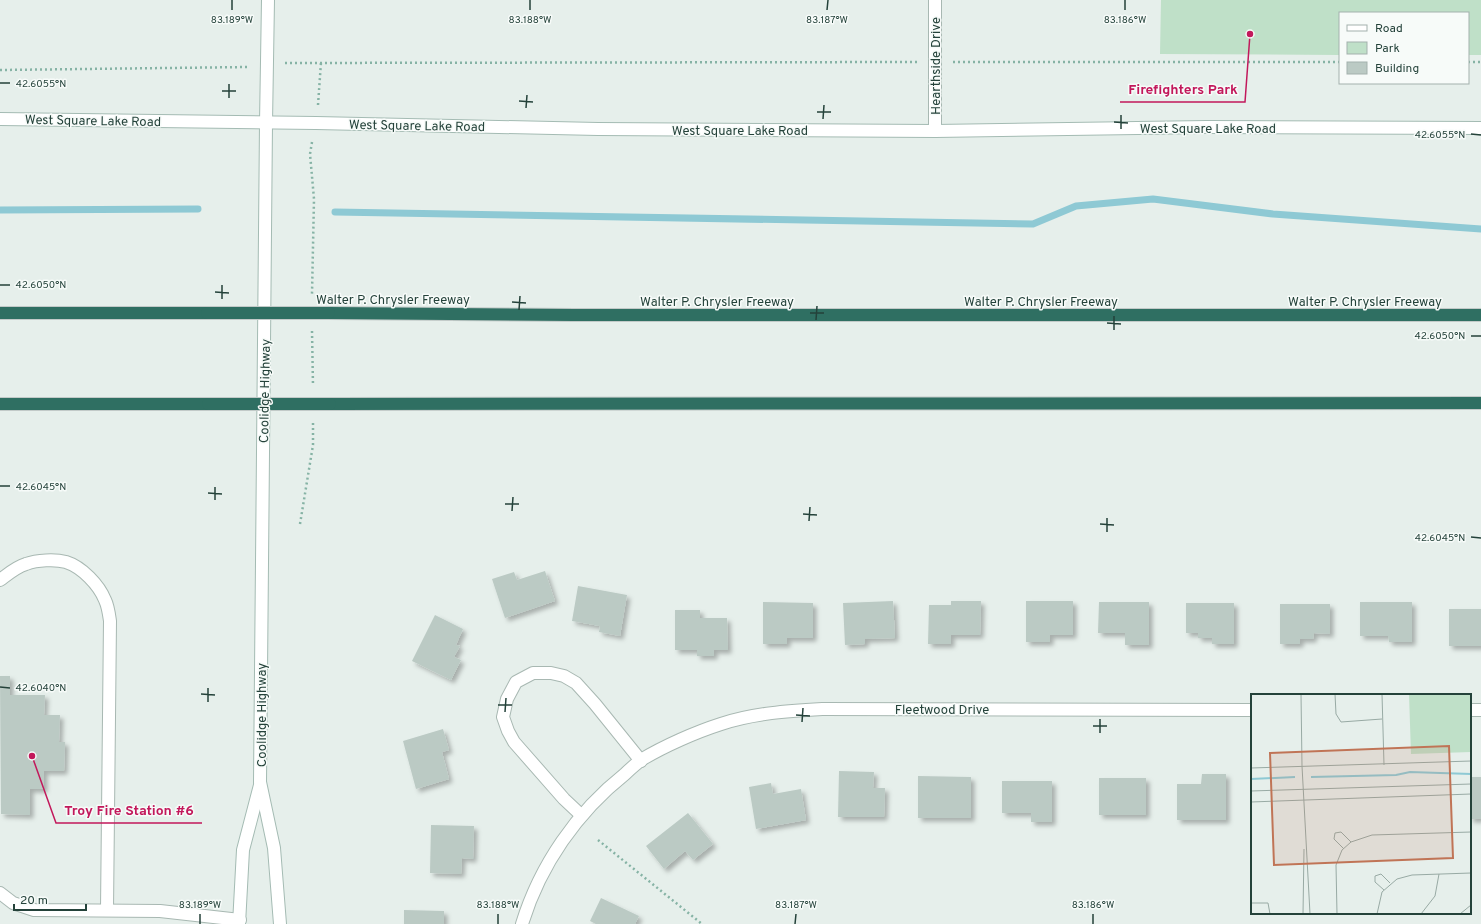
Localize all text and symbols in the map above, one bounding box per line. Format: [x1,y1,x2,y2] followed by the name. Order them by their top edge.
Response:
[1339,12,1469,84] legend
[211,14,253,27] text: 83.189°W
[509,14,551,27] text: 83.188°W
[806,14,848,27] text: 83.187°W
[1104,14,1146,27] text: 83.186°W
[929,17,945,115] street label: Hearthside Drive
[1375,21,1403,37] text: Road
[1375,41,1400,57] text: Park
[1375,61,1419,77] text: Building
[1120,76,1245,102] callout: Firefighters Park
[16,78,66,91] text: 42.6055°N
[1128,82,1238,99] text: Firefighters Park
[25,113,161,131] street label: West Square Lake Road
[349,118,485,136] street label: West Square Lake Road
[1140,122,1276,138] street label: West Square Lake Road
[672,124,808,140] street label: West Square Lake Road
[1415,129,1465,142] text: 42.6055°N
[16,279,66,292] text: 42.6050°N
[316,293,470,309] street label: Walter P. Chrysler Freeway
[640,295,794,311] street label: Walter P. Chrysler Freeway
[964,295,1118,311] street label: Walter P. Chrysler Freeway
[1288,295,1442,311] street label: Walter P. Chrysler Freeway
[1415,330,1465,343] text: 42.6050°N
[257,339,275,443] street label: Coolidge Highway
[16,481,66,494] text: 42.6045°N
[1415,532,1465,545] text: 42.6045°N
[255,663,271,767] street label: Coolidge Highway
[16,682,66,695] text: 42.6040°N
[1251,694,1471,914] inset map
[895,703,989,719] street label: Fleetwood Drive
[56,797,202,823] callout: Troy Fire Station #6
[64,803,194,820] text: Troy Fire Station #6
[14,886,86,912] scale bar
[20,893,48,909] text: 20 m
[179,899,221,912] text: 83.189°W
[477,899,519,912] text: 83.188°W
[775,899,817,912] text: 83.187°W
[1072,899,1114,912] text: 83.186°W

